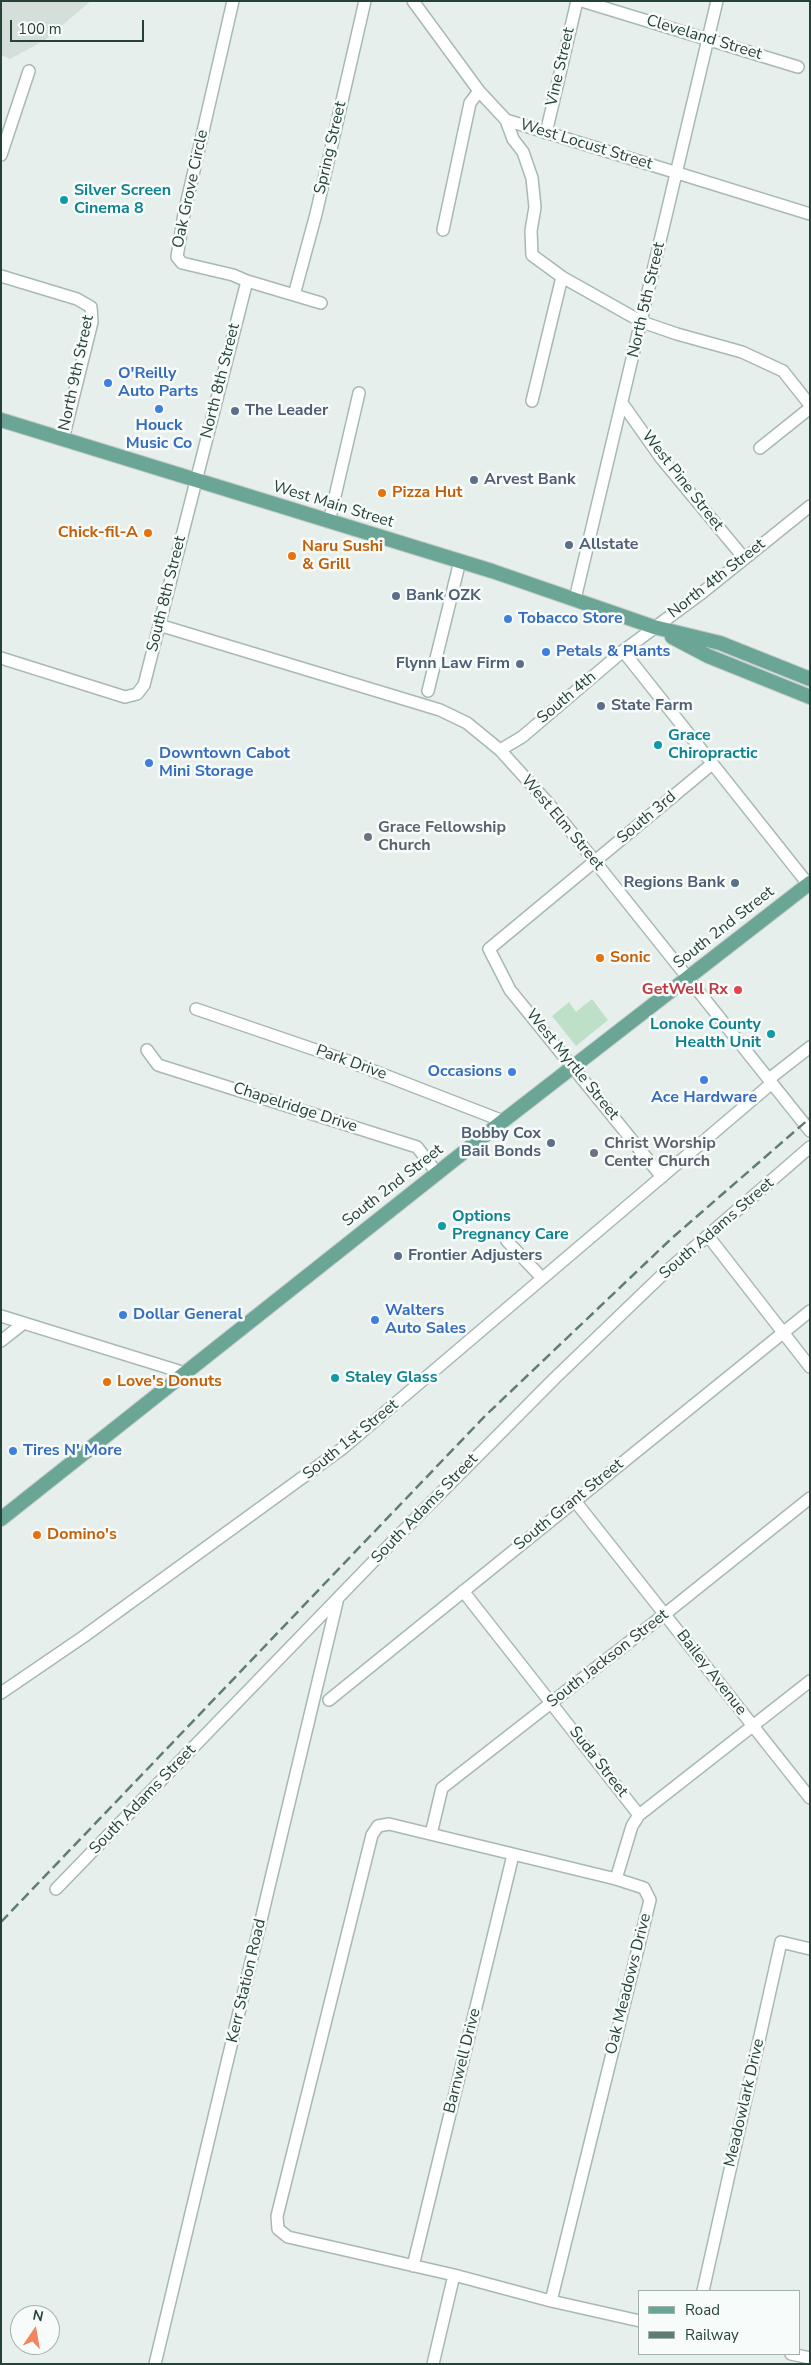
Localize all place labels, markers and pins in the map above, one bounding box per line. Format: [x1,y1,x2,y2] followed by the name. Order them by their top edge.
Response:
[74,181,171,219] place label: Silver Screen Cinema 8
[58,194,70,206] marker: Silver Screen Cinema 8
[118,364,198,402] place label: O'Reilly Auto Parts
[102,377,114,389] marker: O'Reilly Auto Parts
[245,401,328,421] place label: The Leader
[153,403,165,415] marker: Houck Music Co
[229,405,241,417] marker: The Leader
[126,416,192,454] place label: Houck Music Co
[484,470,575,490] place label: Arvest Bank
[468,474,480,486] marker: Arvest Bank
[392,483,462,503] place label: Pizza Hut
[376,487,388,499] marker: Pizza Hut
[58,523,138,543] place label: Chick-fil-A
[142,527,154,539] marker: Chick-fil-A
[579,535,638,555] place label: Allstate
[302,537,383,575] place label: Naru Sushi & Grill
[563,539,575,551] marker: Allstate
[286,550,298,562] marker: Naru Sushi & Grill
[406,586,481,606] place label: Bank OZK
[390,590,402,602] marker: Bank OZK
[518,609,623,629] place label: Tobacco Store
[502,613,514,625] marker: Tobacco Store
[556,642,670,662] place label: Petals & Plants
[540,646,552,658] marker: Petals & Plants
[396,654,510,674] place label: Flynn Law Firm
[514,658,526,670] marker: Flynn Law Firm
[611,696,693,716] place label: State Farm
[595,700,607,712] marker: State Farm
[668,726,758,764] place label: Grace Chiropractic
[652,739,664,751] marker: Grace Chiropractic
[159,744,290,782] place label: Downtown Cabot Mini Storage
[143,757,155,769] marker: Downtown Cabot Mini Storage
[378,818,506,856] place label: Grace Fellowship Church
[362,831,374,843] marker: Grace Fellowship Church
[623,873,725,893] place label: Regions Bank
[729,877,741,889] marker: Regions Bank
[610,948,650,968] place label: Sonic
[594,952,606,964] marker: Sonic
[642,980,728,1000] place label: GetWell Rx
[732,984,744,996] marker: GetWell Rx
[650,1015,761,1053] place label: Lonoke County Health Unit
[765,1028,777,1040] marker: Lonoke County Health Unit
[428,1062,502,1082] place label: Occasions
[506,1066,518,1078] marker: Occasions
[698,1074,710,1086] marker: Ace Hardware
[651,1088,757,1108] place label: Ace Hardware
[461,1124,541,1162] place label: Bobby Cox Bail Bonds
[604,1134,716,1172] place label: Christ Worship Center Church
[545,1137,557,1149] marker: Bobby Cox Bail Bonds
[588,1147,600,1159] marker: Christ Worship Center Church
[452,1207,569,1245] place label: Options Pregnancy Care
[436,1220,448,1232] marker: Options Pregnancy Care
[408,1246,542,1266] place label: Frontier Adjusters
[392,1250,404,1262] marker: Frontier Adjusters
[385,1301,466,1339] place label: Walters Auto Sales
[133,1305,242,1325] place label: Dollar General
[117,1309,129,1321] marker: Dollar General
[369,1314,381,1326] marker: Walters Auto Sales
[345,1368,437,1388] place label: Staley Glass
[117,1372,222,1392] place label: Love's Donuts
[329,1372,341,1384] marker: Staley Glass
[101,1376,113,1388] marker: Love's Donuts
[23,1441,122,1461] place label: Tires N' More
[7,1445,19,1457] marker: Tires N' More
[47,1525,117,1545] place label: Domino's
[31,1529,43,1541] marker: Domino's

